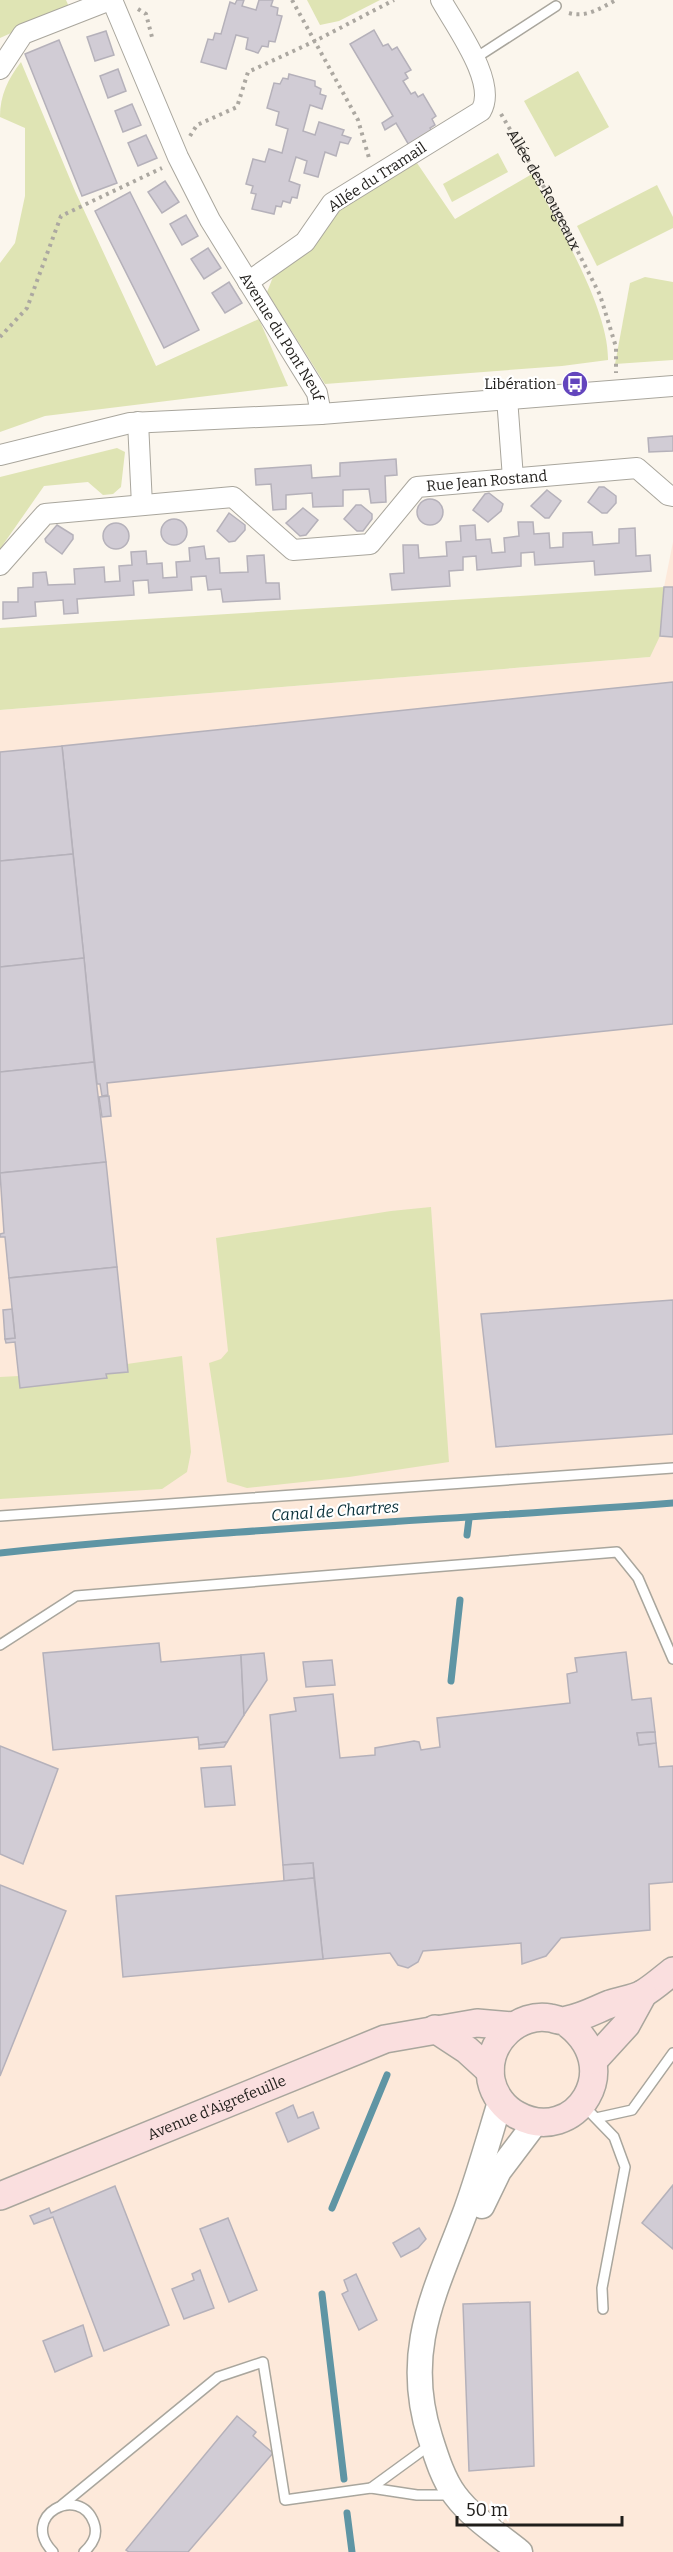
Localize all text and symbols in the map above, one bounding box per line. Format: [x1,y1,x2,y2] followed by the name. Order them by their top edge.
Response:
[503,126,585,254] street label: Allée des Rougeaux
[324,138,430,216] street label: Allée du Tramail
[236,269,327,403] street label: Avenue du Pont Neuf
[560,369,590,399] bus stop icon: Libération
[484,375,556,393] place label: Libération
[426,467,548,495] street label: Rue Jean Rostand
[270,1497,400,1525] water label: Canal de Chartres
[145,2071,289,2144] street label: Avenue d'Aigrefeuille
[457,2489,622,2527] scale bar
[466,2499,508,2521] text: 50 m

